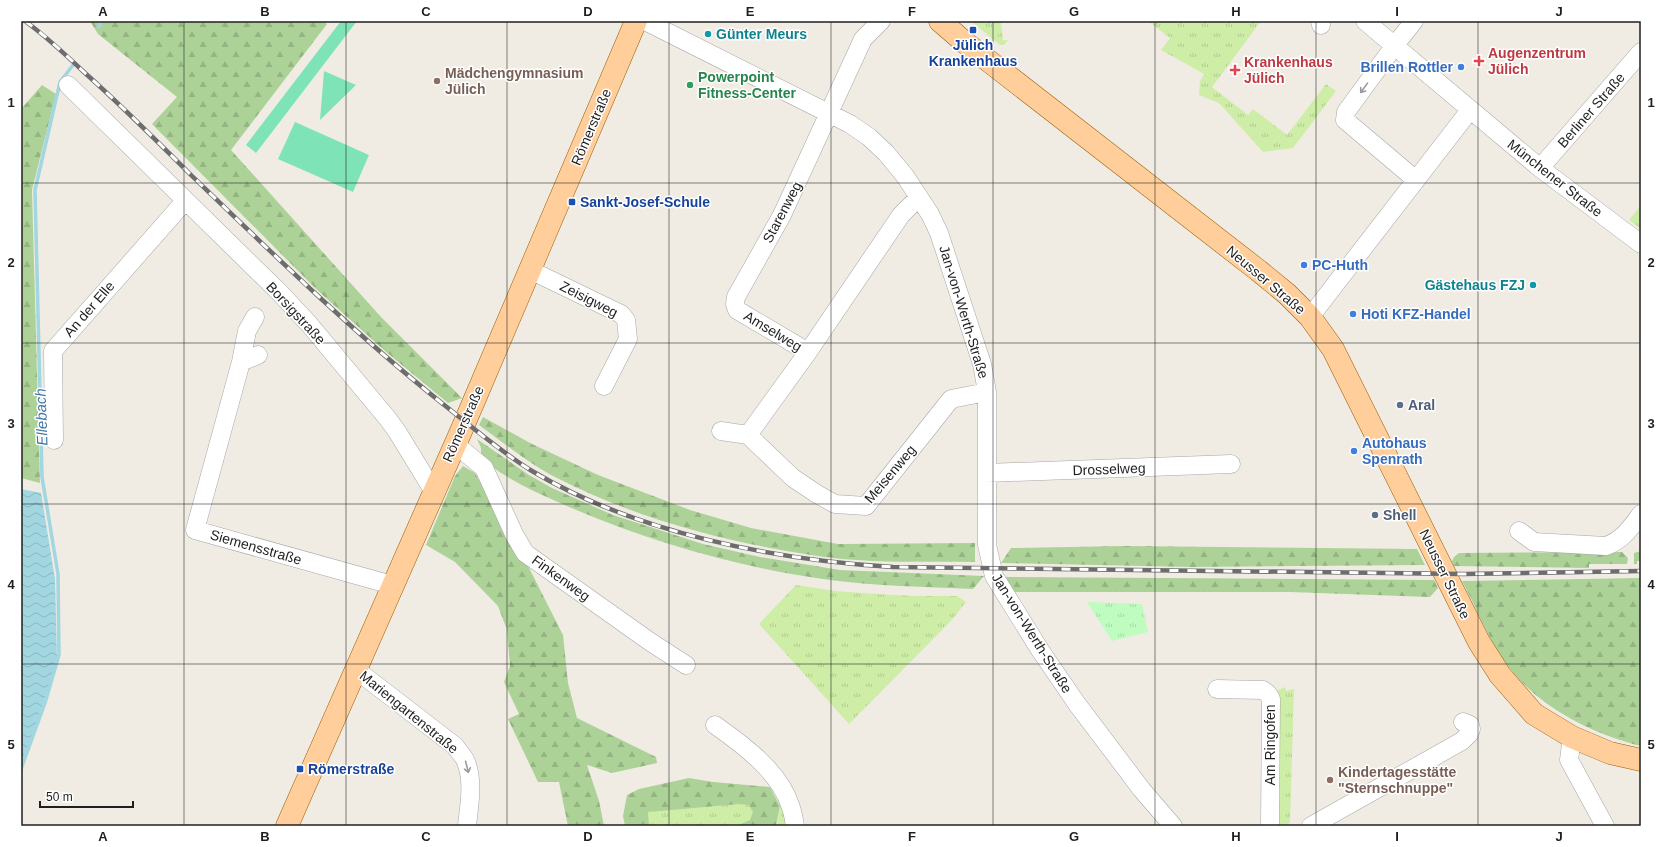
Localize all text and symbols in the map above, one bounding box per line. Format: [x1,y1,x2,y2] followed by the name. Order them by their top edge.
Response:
[98,4,108,19] text: A
[260,4,270,19] text: B
[421,4,431,19] text: C
[583,4,593,19] text: D
[746,4,755,19] text: E
[908,4,916,19] text: F
[1069,4,1079,19] text: G
[1231,4,1241,19] text: H
[1395,4,1399,19] text: I
[1555,4,1563,19] text: J
[968,25,978,35] marker: Jülich Krankenhaus
[716,26,807,42] place label: Günter Meurs
[703,29,713,39] marker: Günter Meurs
[929,37,1018,69] place label: Jülich Krankenhaus
[1488,45,1586,77] place label: Augenzentrum Jülich
[1244,54,1333,86] place label: Krankenhaus Jülich
[1473,55,1485,67] marker: Augenzentrum Jülich
[1360,59,1454,75] place label: Brillen Rottler
[1456,62,1466,72] marker: Brillen Rottler
[1229,64,1241,76] marker: Krankenhaus Jülich
[445,65,583,97] place label: Mädchengymnasium Jülich
[698,69,797,101] place label: Powerpoint Fitness-Center
[1554,69,1628,151] street label: Berliner Straße
[432,76,442,86] marker: Mädchengymnasium Jülich
[685,80,695,90] marker: Powerpoint Fitness-Center
[1360,82,1368,93] one-way arrow
[568,86,614,168] street label: Römerstraße
[7,95,15,110] text: 1
[1647,95,1655,110] text: 1
[1504,136,1606,220] street label: Münchener Straße
[759,179,805,245] street label: Starenweg
[580,194,710,210] place label: Sankt-Josef-Schule
[567,197,577,207] marker: Sankt-Josef-Schule
[1223,242,1309,318] street label: Neusser Straße
[936,244,992,381] street label: Jan-von-Werth-Straße
[7,255,15,270] text: 2
[1647,255,1655,270] text: 2
[1312,257,1368,273] place label: PC-Huth
[1299,260,1309,270] marker: PC-Huth
[1425,277,1525,293] place label: Gästehaus FZJ
[60,278,118,340] street label: An der Elle
[557,278,621,320] street label: Zeisigweg
[263,279,329,348] street label: Borsigstraße
[1528,280,1538,290] marker: Gästehaus FZJ
[1361,306,1471,322] place label: Hoti KFZ-Handel
[741,308,805,354] street label: Amselweg
[1348,309,1358,319] marker: Hoti KFZ-Handel
[439,383,487,465] street label: Römerstraße
[32,388,50,446] water label: Ellebach
[1408,397,1435,413] place label: Aral
[1395,400,1405,410] marker: Aral
[7,416,15,431] text: 3
[1647,416,1655,431] text: 3
[1362,435,1427,467] place label: Autohaus Spenrath
[861,442,919,506] street label: Meisenweg
[1349,446,1359,456] marker: Autohaus Spenrath
[1072,460,1146,478] street label: Drosselweg
[1383,507,1416,523] place label: Shell
[1370,510,1380,520] marker: Shell
[209,526,304,568] street label: Siemensstraße
[1416,526,1474,622] street label: Neusser Straße
[529,552,593,604] street label: Finkenweg
[989,570,1076,696] street label: Jan-von-Werth-Straße
[7,577,15,592] text: 4
[1647,577,1655,592] text: 4
[356,667,462,757] street label: Mariengartenstraße
[1262,705,1278,785] street label: Am Ringofen
[7,737,15,752] text: 5
[1647,737,1655,752] text: 5
[464,760,471,773] one-way arrow
[308,761,395,777] place label: Römerstraße
[295,764,305,774] marker: Römerstraße
[1338,764,1456,796] place label: Kindertagesstätte "Sternschnuppe"
[1325,775,1335,785] marker: Kindertagesstätte "Sternschnuppe"
[40,783,133,809] scale bar
[46,790,73,804] text: 50 m
[98,829,108,844] text: A
[260,829,270,844] text: B
[421,829,431,844] text: C
[583,829,593,844] text: D
[746,829,755,844] text: E
[908,829,916,844] text: F
[1069,829,1079,844] text: G
[1231,829,1241,844] text: H
[1395,829,1399,844] text: I
[1555,829,1563,844] text: J

